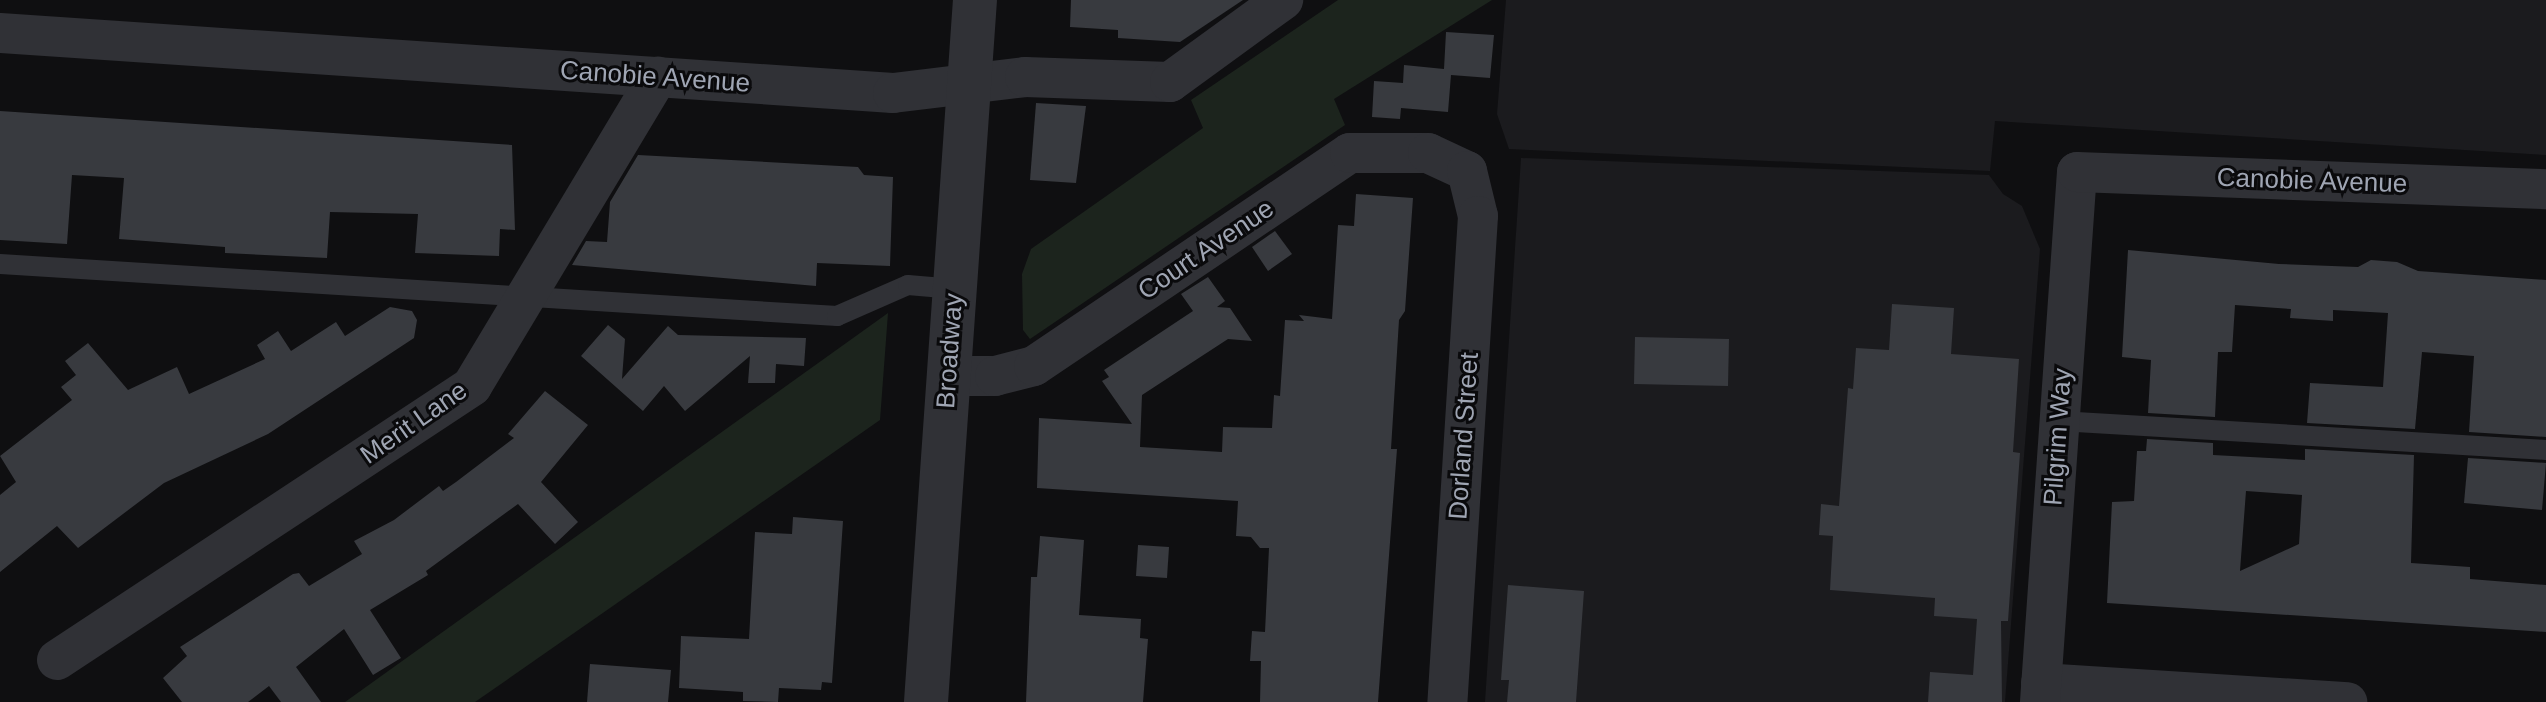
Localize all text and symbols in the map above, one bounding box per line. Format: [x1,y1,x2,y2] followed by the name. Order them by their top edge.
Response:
[558,55,752,99] street label: Canobie Avenue
[2216,162,2408,200] street label: Canobie Avenue
[1132,193,1280,307] street label: Court Avenue
[930,292,970,410] street label: Broadway
[1443,351,1485,521] street label: Dorland Street
[2038,367,2078,507] street label: Pilgrim Way
[355,375,473,471] street label: Merit Lane

